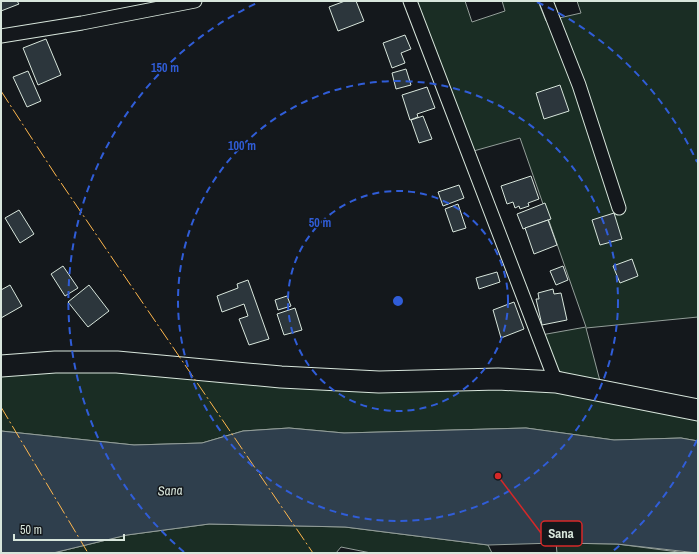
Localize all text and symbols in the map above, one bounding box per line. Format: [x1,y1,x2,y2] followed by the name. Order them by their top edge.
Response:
[151,60,179,76] text: 150 m
[228,138,256,154] text: 100 m
[309,215,331,231] text: 50 m
[391,294,405,308] centre of rings
[157,482,183,499] water label: Sana
[14,516,124,542] scale bar
[541,521,582,546] callout: Sana
[20,522,42,538] text: 50 m
[548,525,574,542] text: Sana

